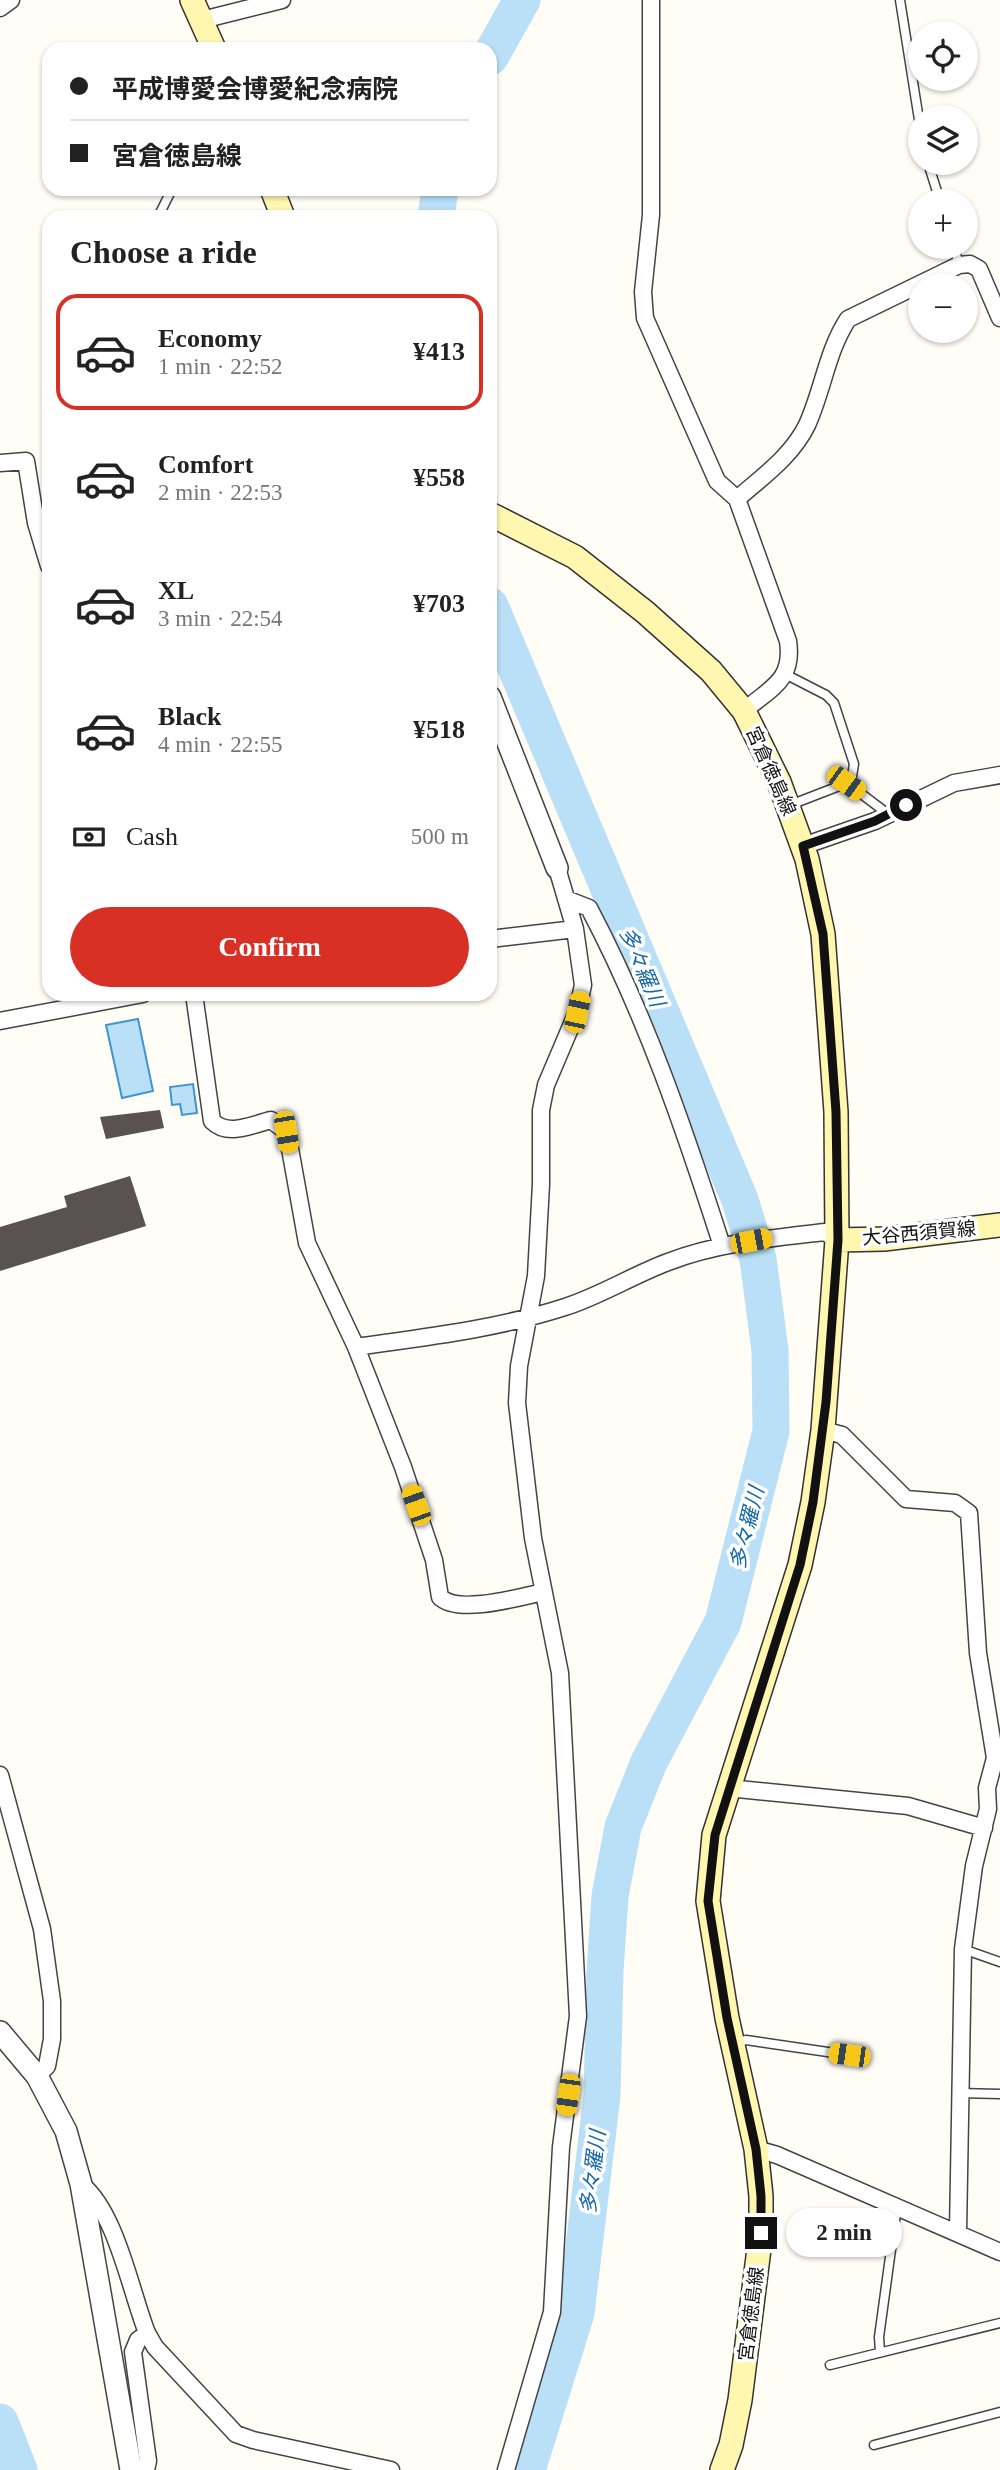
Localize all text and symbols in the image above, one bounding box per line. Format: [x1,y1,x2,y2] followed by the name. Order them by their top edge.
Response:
[908,21,978,343] map controls
[908,21,978,91] button: locate
[112,75,398,104] text: 平成博愛会博愛紀念病院
[908,105,978,175] button: layers
[112,142,242,171] text: 宮倉徳島線
[908,189,978,259] button: +
[70,234,257,270] text: Choose a ride
[908,273,978,343] button: −
[74,321,137,384] icon: car
[158,324,262,353] text: Economy
[413,337,465,366] text: ¥413
[158,354,283,379] text: 1 min · 22:52
[74,447,137,510] icon: car
[158,450,253,479] text: Comfort
[413,463,465,492] text: ¥558
[158,480,283,505] text: 2 min · 22:53
[74,573,137,636] icon: car
[158,576,194,605] text: XL
[413,589,465,618] text: ¥703
[158,606,283,631] text: 3 min · 22:54
[74,699,137,762] icon: car
[158,702,222,731] text: Black
[413,715,465,744] text: ¥518
[742,723,800,819] street label: 宮倉徳島線
[158,732,283,757] text: 4 min · 22:55
[823,762,870,804] car
[890,789,922,821] route start
[70,818,108,856] icon: cash
[126,822,178,851] text: Cash
[411,824,469,849] text: 500 m
[70,907,469,987] button: Confirm
[615,924,670,1012] water label: 多々羅川
[563,989,592,1035] car
[273,1109,300,1155] car
[861,1218,977,1248] street label: 大谷西須賀線
[729,1227,774,1255] car
[399,1482,434,1528] car
[725,1482,769,1572] water label: 多々羅川
[827,2042,872,2068] car
[555,2073,582,2117] car
[576,2127,610,2215] water label: 多々羅川
[786,2208,901,2258] callout: 2 min
[745,2217,777,2249] route end
[816,2220,872,2245] text: 2 min
[735,2266,767,2362] street label: 宮倉徳島線

